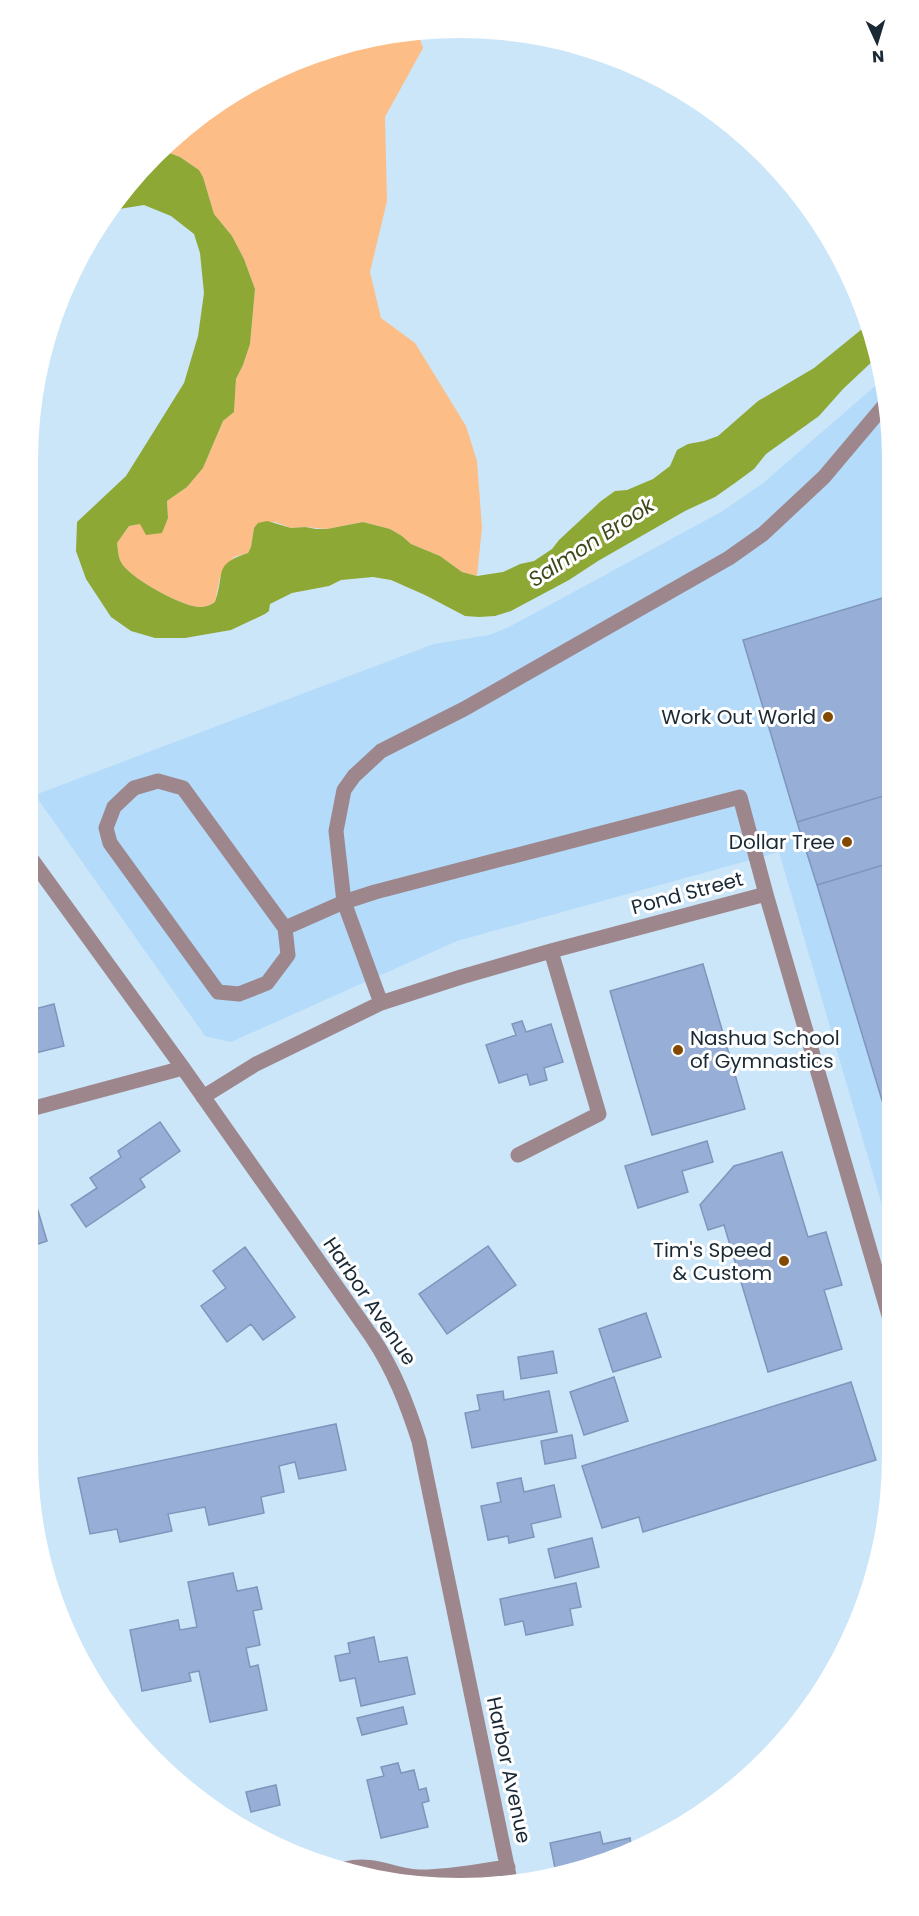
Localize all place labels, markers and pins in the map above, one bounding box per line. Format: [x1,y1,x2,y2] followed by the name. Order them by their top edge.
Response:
[661,703,816,731] place label: Work Out World
[821,710,835,724] marker: Work Out World
[729,828,835,856] place label: Dollar Tree
[840,835,854,849] marker: Dollar Tree
[690,1024,840,1075] place label: Nashua School of Gymnastics
[671,1043,685,1057] marker: Nashua School of Gymnastics
[653,1236,772,1287] place label: Tim's Speed & Custom
[777,1254,791,1268] marker: Tim's Speed & Custom

